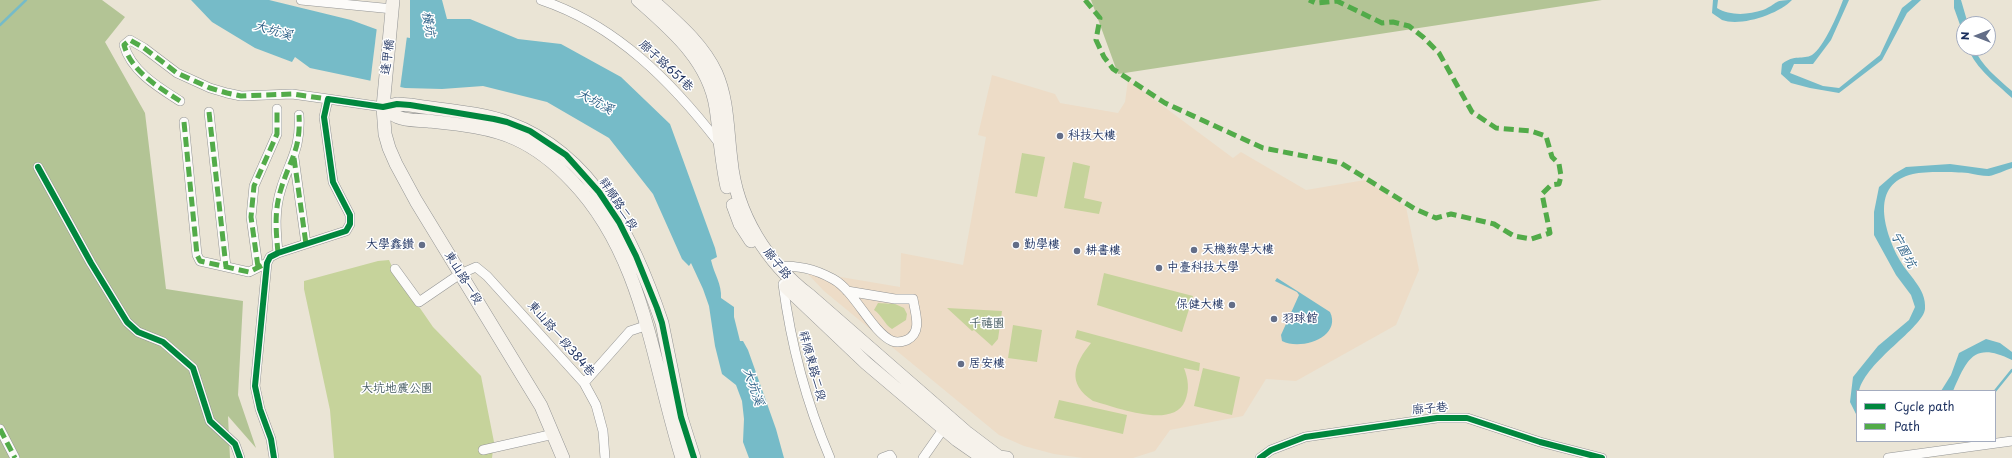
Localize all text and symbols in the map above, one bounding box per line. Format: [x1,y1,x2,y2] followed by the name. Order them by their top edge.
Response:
[418,10,438,38] water label: 橫坑
[1956,16,1996,56] north arrow
[252,18,294,44] water label: 大坑溪
[1956,32,1973,40] text: N
[636,37,696,95] street label: 廍子路651巷
[379,38,397,76] street label: 逢甲橋
[574,86,616,118] water label: 大坑溪
[1068,129,1116,143] place label: 科技大樓
[1055,131,1065,141] marker: 科技大樓
[596,175,640,233] street label: 祥順路二段
[1887,229,1919,271] water label: 宁園坑
[366,238,414,252] place label: 大學鑫鑽
[1024,238,1060,252] place label: 勤學樓
[417,240,427,250] marker: 大學鑫鑽
[1011,240,1021,250] marker: 勤學樓
[1202,243,1274,257] place label: 天機教學大樓
[1085,244,1121,258] place label: 耕書樓
[760,245,794,283] street label: 廍子路
[1189,245,1199,255] marker: 天機教學大樓
[1072,246,1082,256] marker: 耕書樓
[441,249,485,307] street label: 東山路一段
[1167,261,1239,275] place label: 中臺科技大學
[1154,263,1164,273] marker: 中臺科技大學
[524,298,598,380] street label: 東山路一段384巷
[1176,298,1224,312] place label: 保健大樓
[1227,300,1237,310] marker: 保健大樓
[1282,312,1318,326] place label: 羽球館
[1269,314,1279,324] marker: 羽球館
[969,317,1005,331] park label: 千禧園
[796,329,828,403] street label: 祥順東路二段
[969,357,1005,371] place label: 居安樓
[956,359,966,369] marker: 居安樓
[739,366,767,408] water label: 大坑溪
[361,382,433,396] park label: 大坑地震公園
[1856,390,1996,442] legend
[1894,397,1955,415] text: Cycle path
[1411,400,1449,418] street label: 廍子巷
[1894,417,1920,435] text: Path

